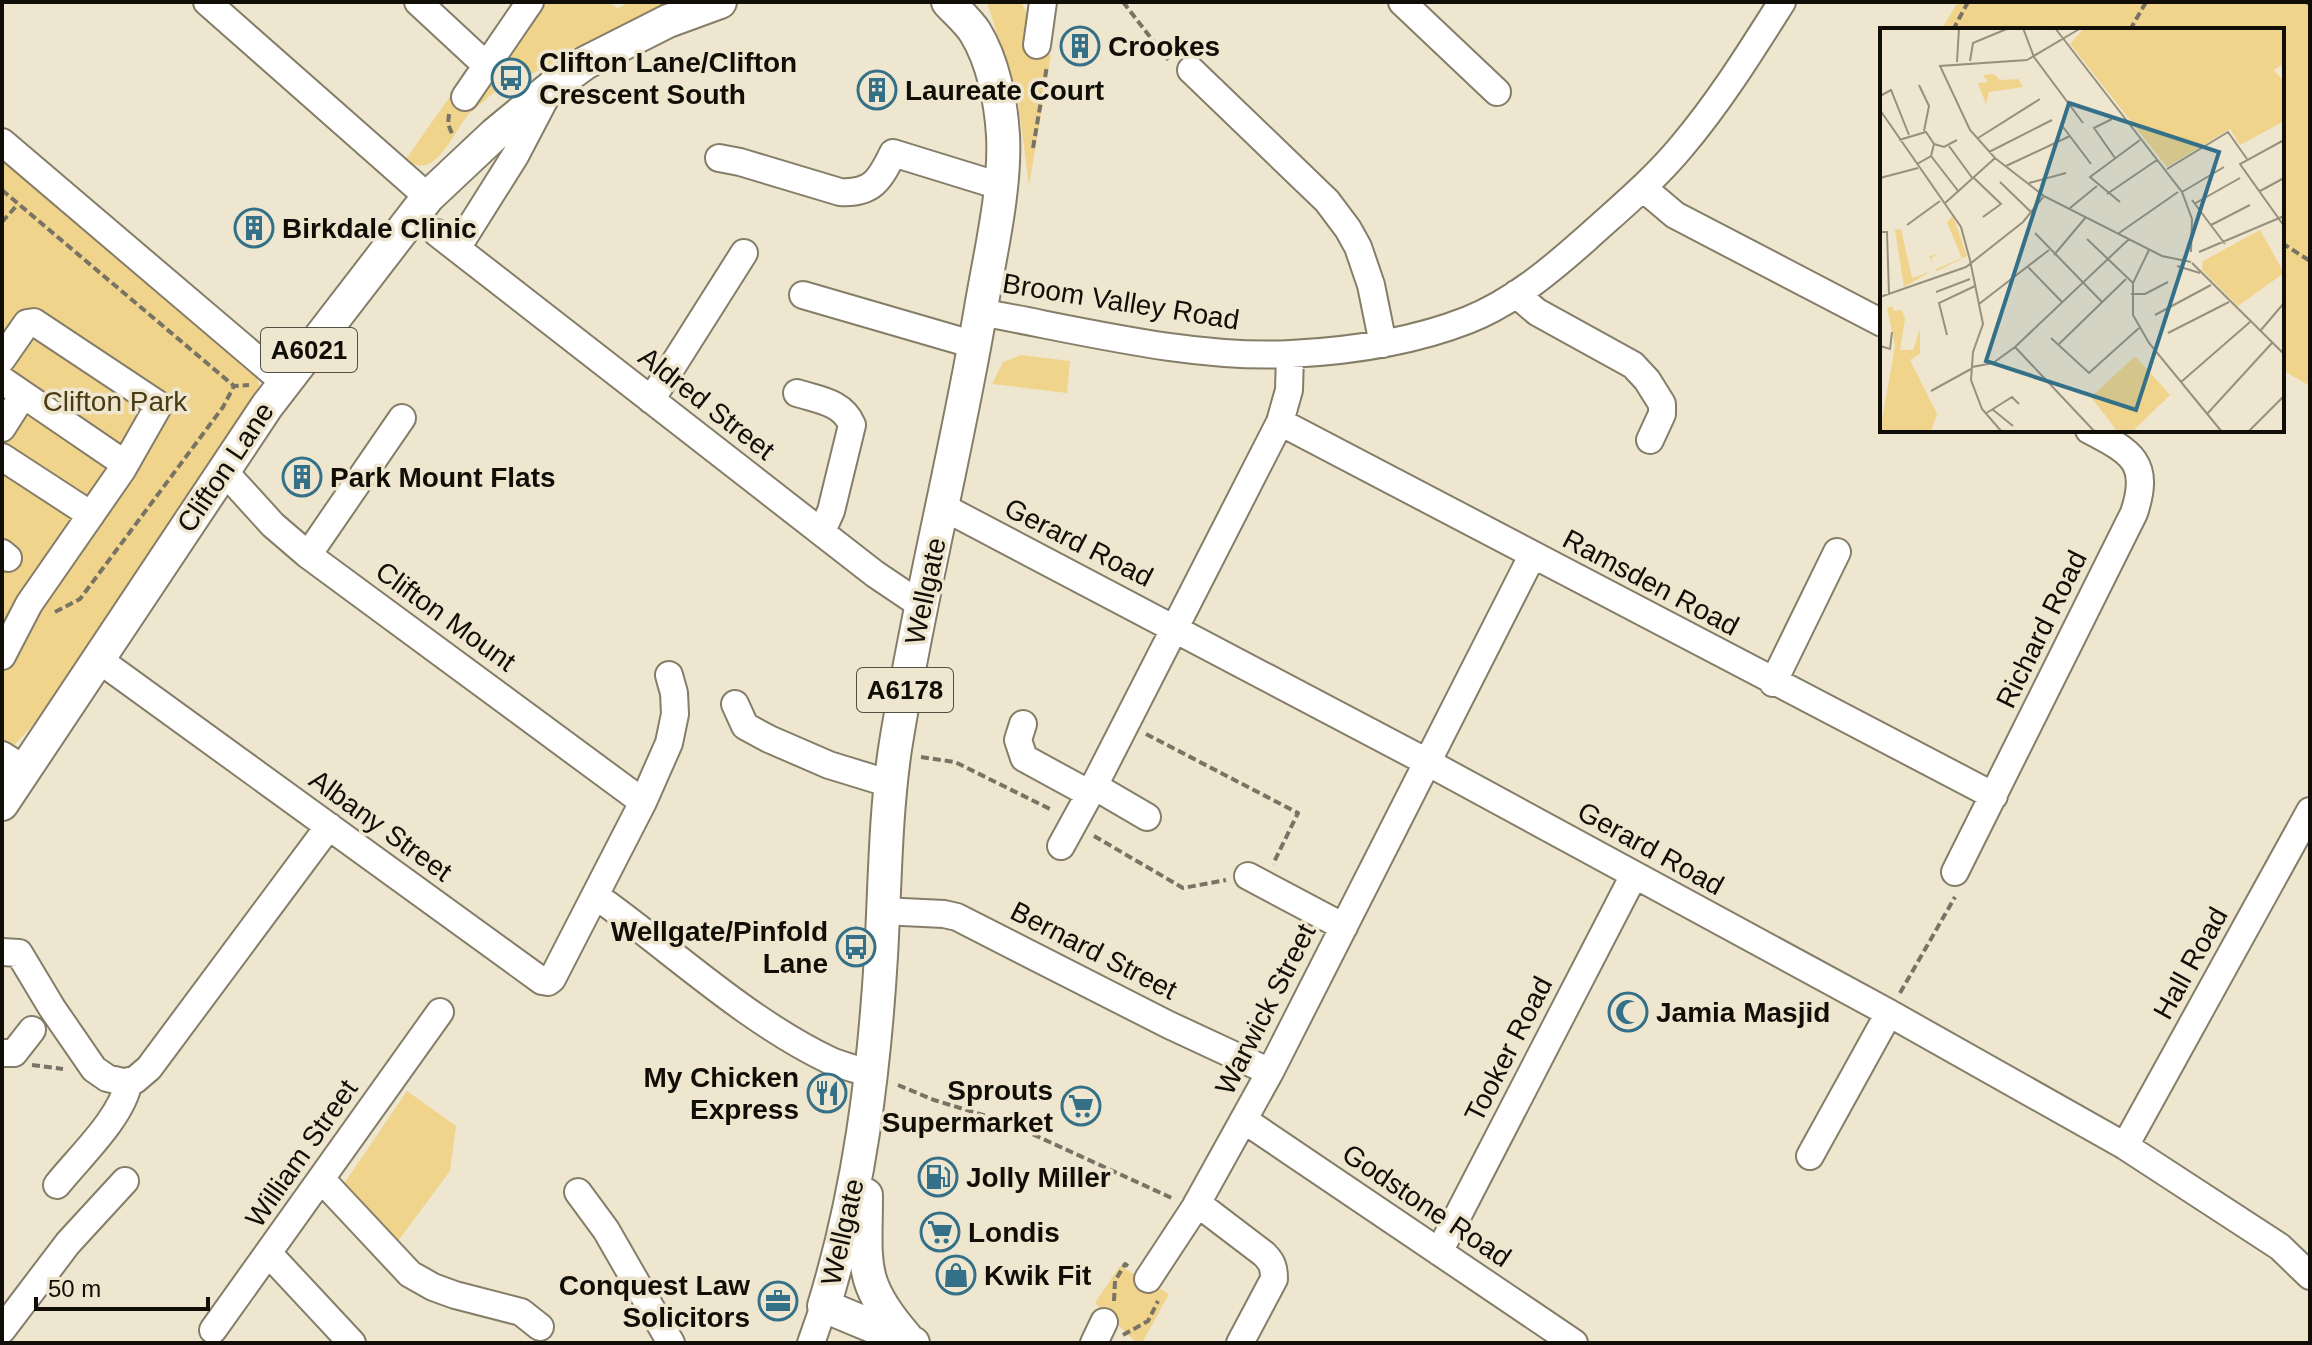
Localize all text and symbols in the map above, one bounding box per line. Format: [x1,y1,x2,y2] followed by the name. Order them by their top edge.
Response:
[1059,25,1101,67] building icon: Crookes
[1880,28,2284,432] inset map
[1108,31,1220,62] place label: Crookes
[539,47,797,110] place label: Clifton Lane/Clifton Crescent South
[490,57,532,99] bus stop icon: Clifton Lane/Clifton Crescent South
[856,69,898,111] building icon: Laureate Court
[905,75,1104,106] place label: Laureate Court
[233,207,275,249] building icon: Birkdale Clinic
[282,213,477,244] place label: Birkdale Clinic
[1000,267,1241,336] street label: Broom Valley Road
[261,328,357,372] road number: A6021
[633,341,781,466] street label: Aldred Street
[43,386,188,417] park label: Clifton Park
[171,397,280,538] street label: Clifton Lane
[281,456,323,498] building icon: Park Mount Flats
[330,462,556,493] place label: Park Mount Flats
[1000,492,1158,593] street label: Gerard Road
[1558,523,1744,642] street label: Ramsden Road
[899,535,952,647] street label: Wellgate
[1990,545,2093,713] street label: Richard Road
[370,555,522,678] street label: Clifton Mount
[857,668,953,712] road number: A6178
[304,763,458,887] street label: Albany Street
[1572,796,1729,901] street label: Gerard Road
[1006,895,1182,1006] street label: Bernard Street
[2147,902,2234,1025] street label: Hall Road
[611,916,828,979] place label: Wellgate/Pinfold Lane
[1209,919,1322,1100] street label: Warwick Street
[835,926,877,968] bus stop icon: Wellgate/Pinfold Lane
[1459,971,1558,1127] street label: Tooker Road
[1607,991,1649,1033] mosque icon: Jamia Masjid
[1656,997,1830,1028] place label: Jamia Masjid
[643,1062,799,1125] place label: My Chicken Express
[806,1072,848,1114] restaurant icon: My Chicken Express
[239,1073,364,1233] street label: William Street
[882,1075,1053,1138] place label: Sprouts Supermarket
[1060,1085,1102,1127] supermarket icon: Sprouts Supermarket
[1337,1138,1517,1273] street label: Godstone Road
[917,1156,959,1198] fuel station icon: Jolly Miller
[966,1162,1111,1193] place label: Jolly Miller
[815,1176,870,1288] street label: Wellgate
[919,1211,961,1253] supermarket icon: Londis
[968,1217,1060,1248] place label: Londis
[935,1254,977,1296] shop icon: Kwik Fit
[984,1260,1091,1291] place label: Kwik Fit
[36,1261,208,1311] scale bar
[559,1270,750,1333] place label: Conquest Law Solicitors
[48,1275,101,1302] text: 50 m
[757,1280,799,1322] office icon: Conquest Law Solicitors

